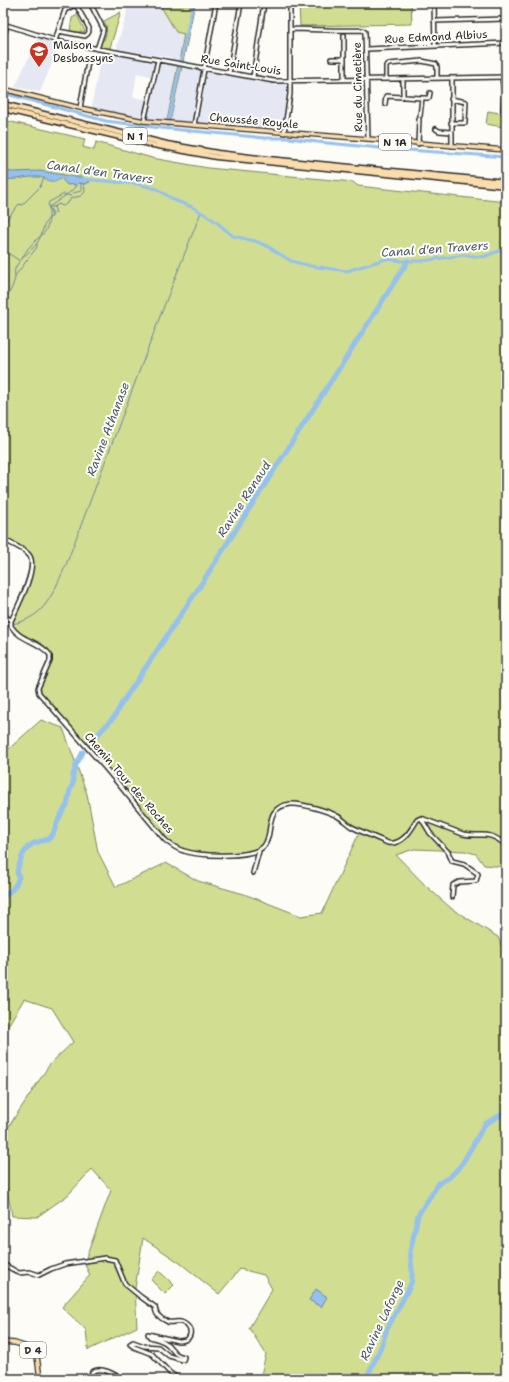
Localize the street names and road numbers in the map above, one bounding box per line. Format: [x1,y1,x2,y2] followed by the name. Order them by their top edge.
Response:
[384,27,488,47] street label: Rue Edmond Albius
[350,42,366,132] street label: Rue du Cimetière
[200,51,282,79] street label: Rue Saint-Louis
[209,110,299,132] street label: Chaussée Royale
[123,128,147,144] road number: N 1
[379,134,411,150] road number: N 1A
[81,729,177,837] street label: Chemin Tour des Roches
[20,1342,46,1358] road number: D 4

